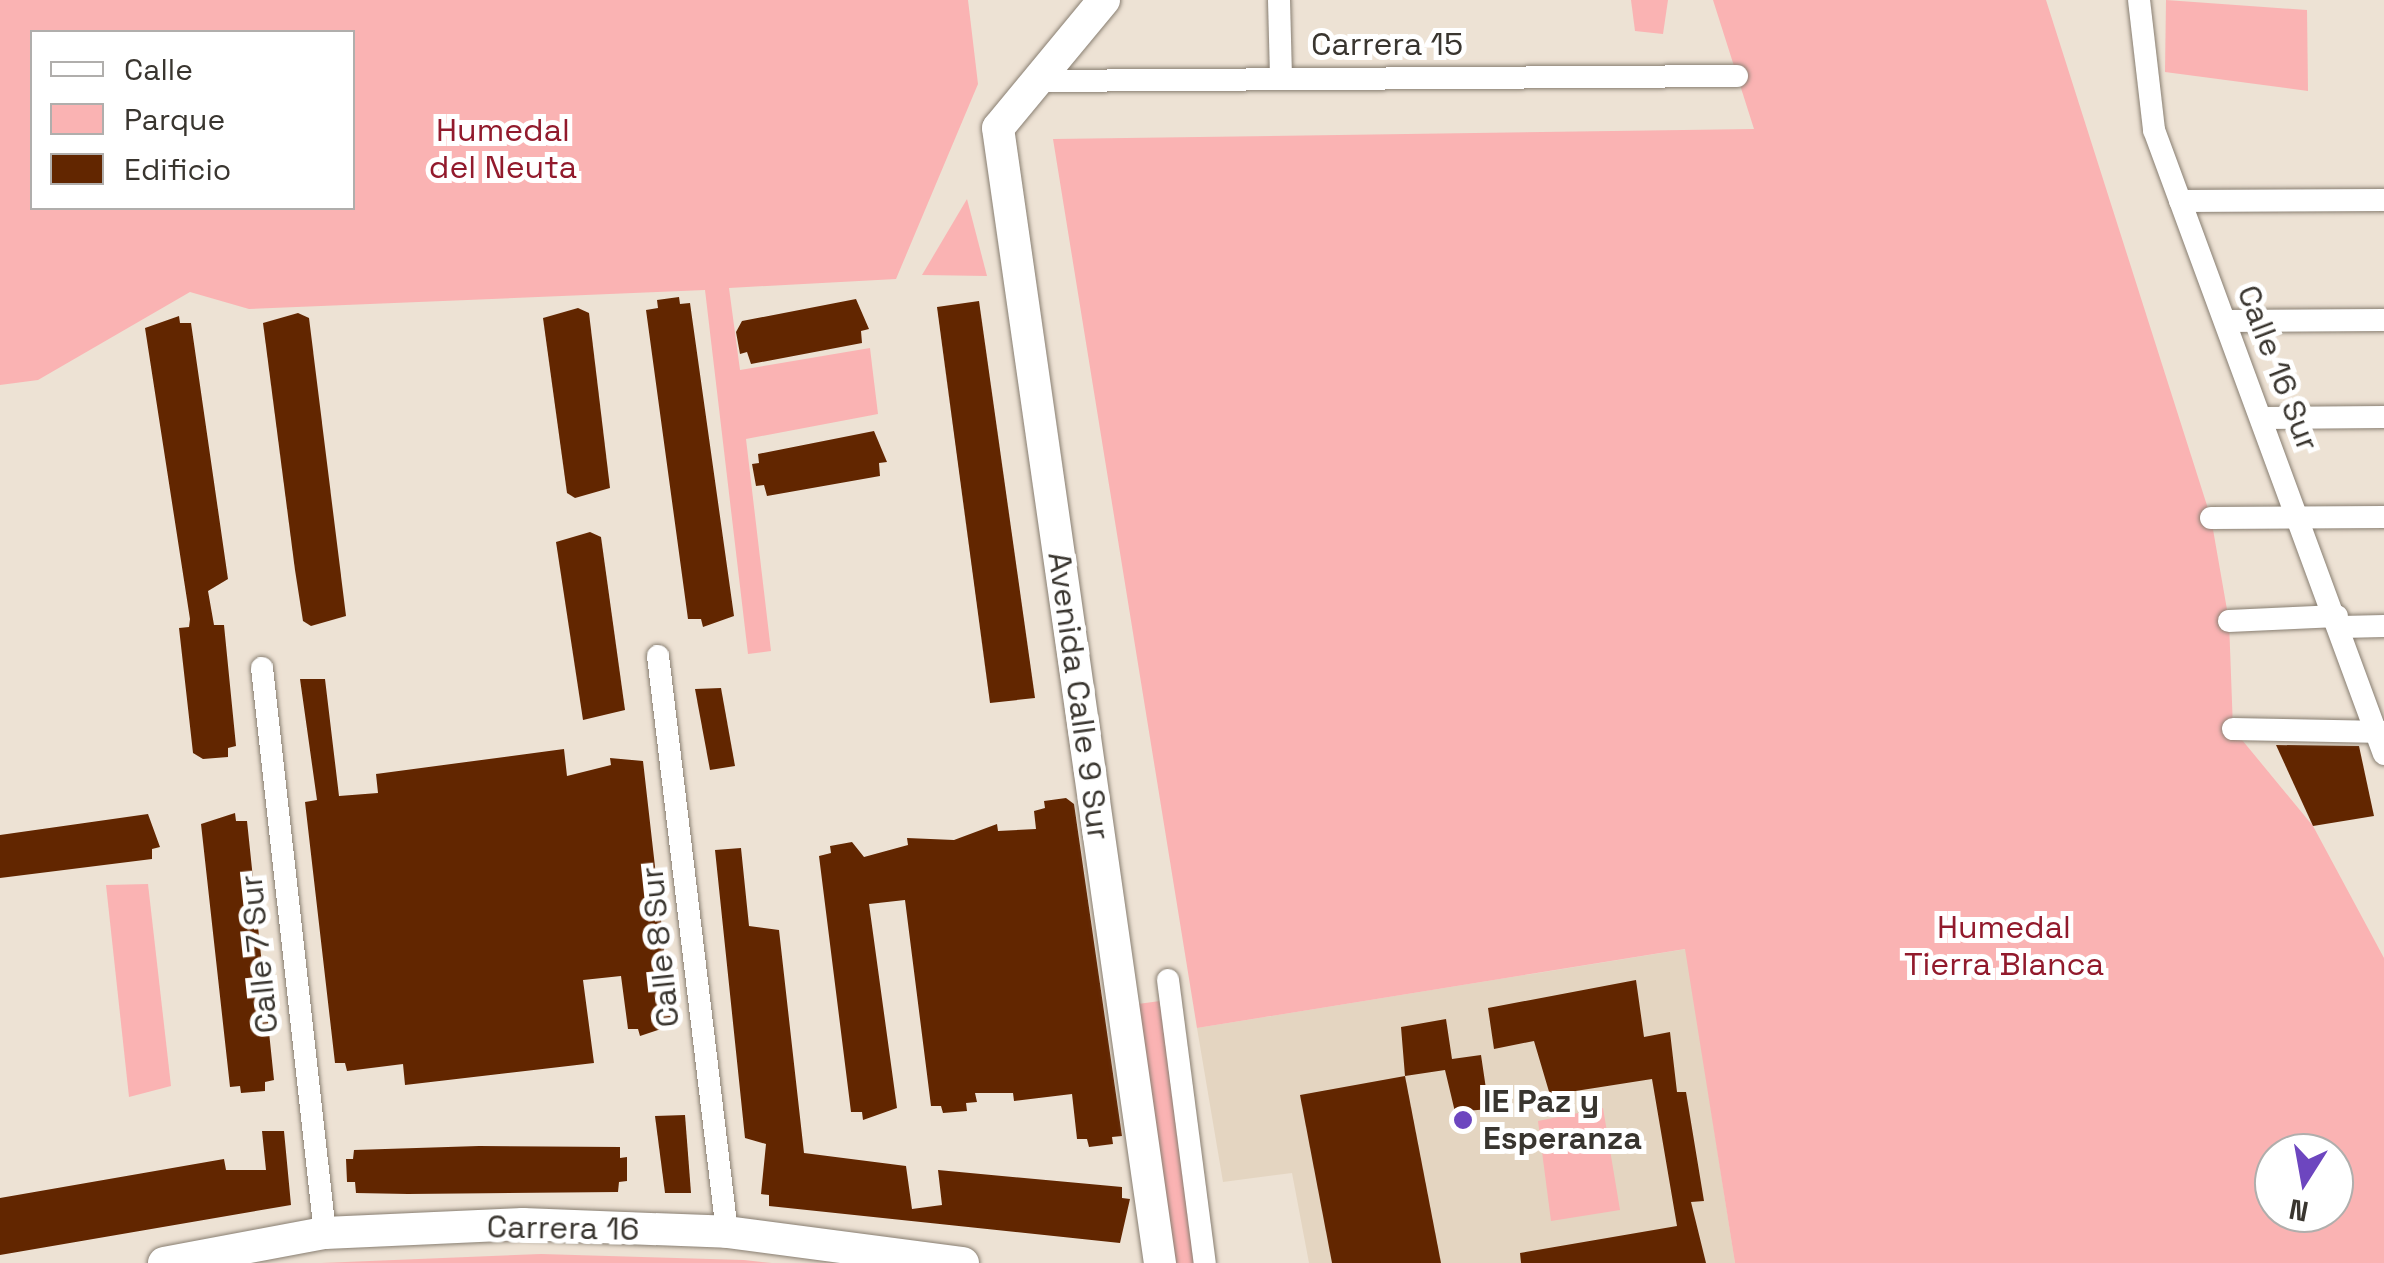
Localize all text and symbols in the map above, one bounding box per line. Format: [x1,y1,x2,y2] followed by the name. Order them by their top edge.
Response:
[1311,25,1463,63] street label: Carrera 15
[30,30,355,210] legend
[124,50,193,89] text: Calle
[124,100,225,139] text: Parque
[429,112,577,187] park label: Humedal del Neuta
[124,150,231,189] text: Edificio
[2229,280,2327,456] street label: Calle 16 Sur
[1040,549,1118,843] street label: Avenida Calle 9 Sur
[632,865,688,1029] street label: Calle 8 Sur
[232,873,286,1035] street label: Calle 7 Sur
[1904,909,2104,984] park label: Humedal Tierra Blanca
[1483,1083,1642,1158] place label: IE Paz y Esperanza
[1452,1109,1474,1131] marker: IE Paz y Esperanza
[2254,1133,2354,1233] north arrow
[2286,1191,2311,1230] text: N
[486,1207,640,1249] street label: Carrera 16

